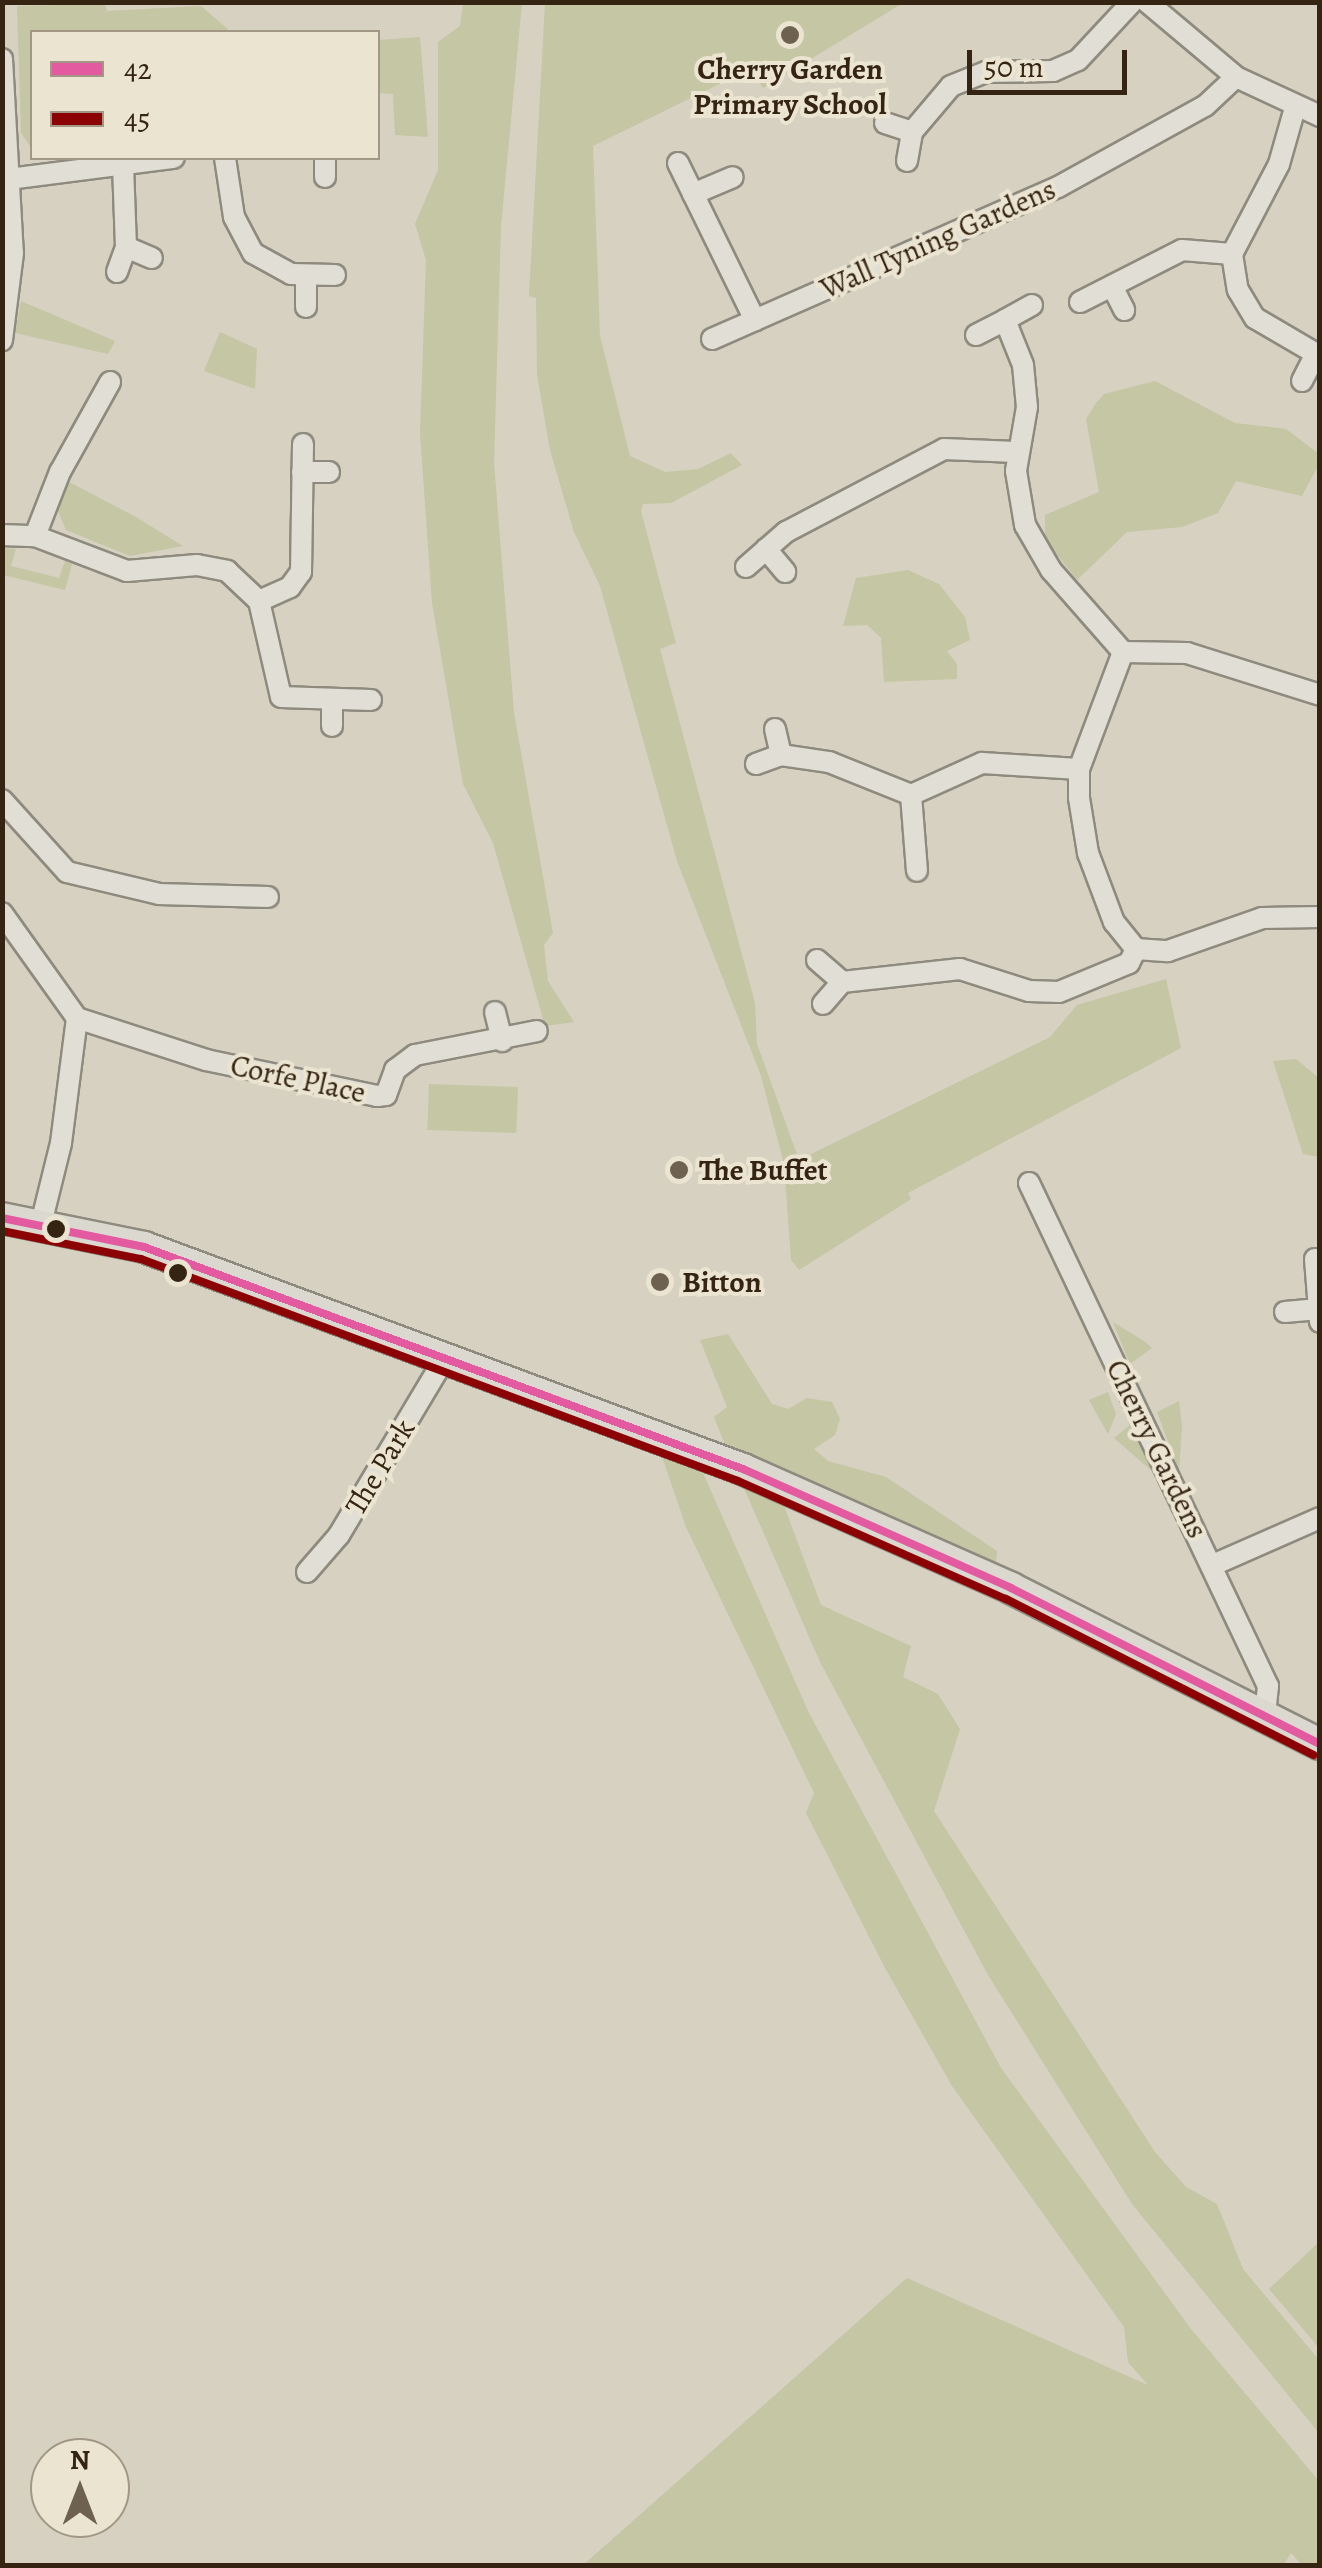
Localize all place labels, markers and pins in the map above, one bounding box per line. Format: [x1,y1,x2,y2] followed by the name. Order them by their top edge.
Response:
[779,24,801,46] marker: Cherry Garden Primary School
[693,51,887,122] place label: Cherry Garden Primary School
[699,1152,828,1188] place label: The Buffet
[668,1159,690,1181] marker: The Buffet
[46,1219,66,1239] unlabelled marker
[168,1263,188,1283] unlabelled marker
[682,1264,762,1300] place label: Bitton
[647,1269,673,1295] marker: Bitton

